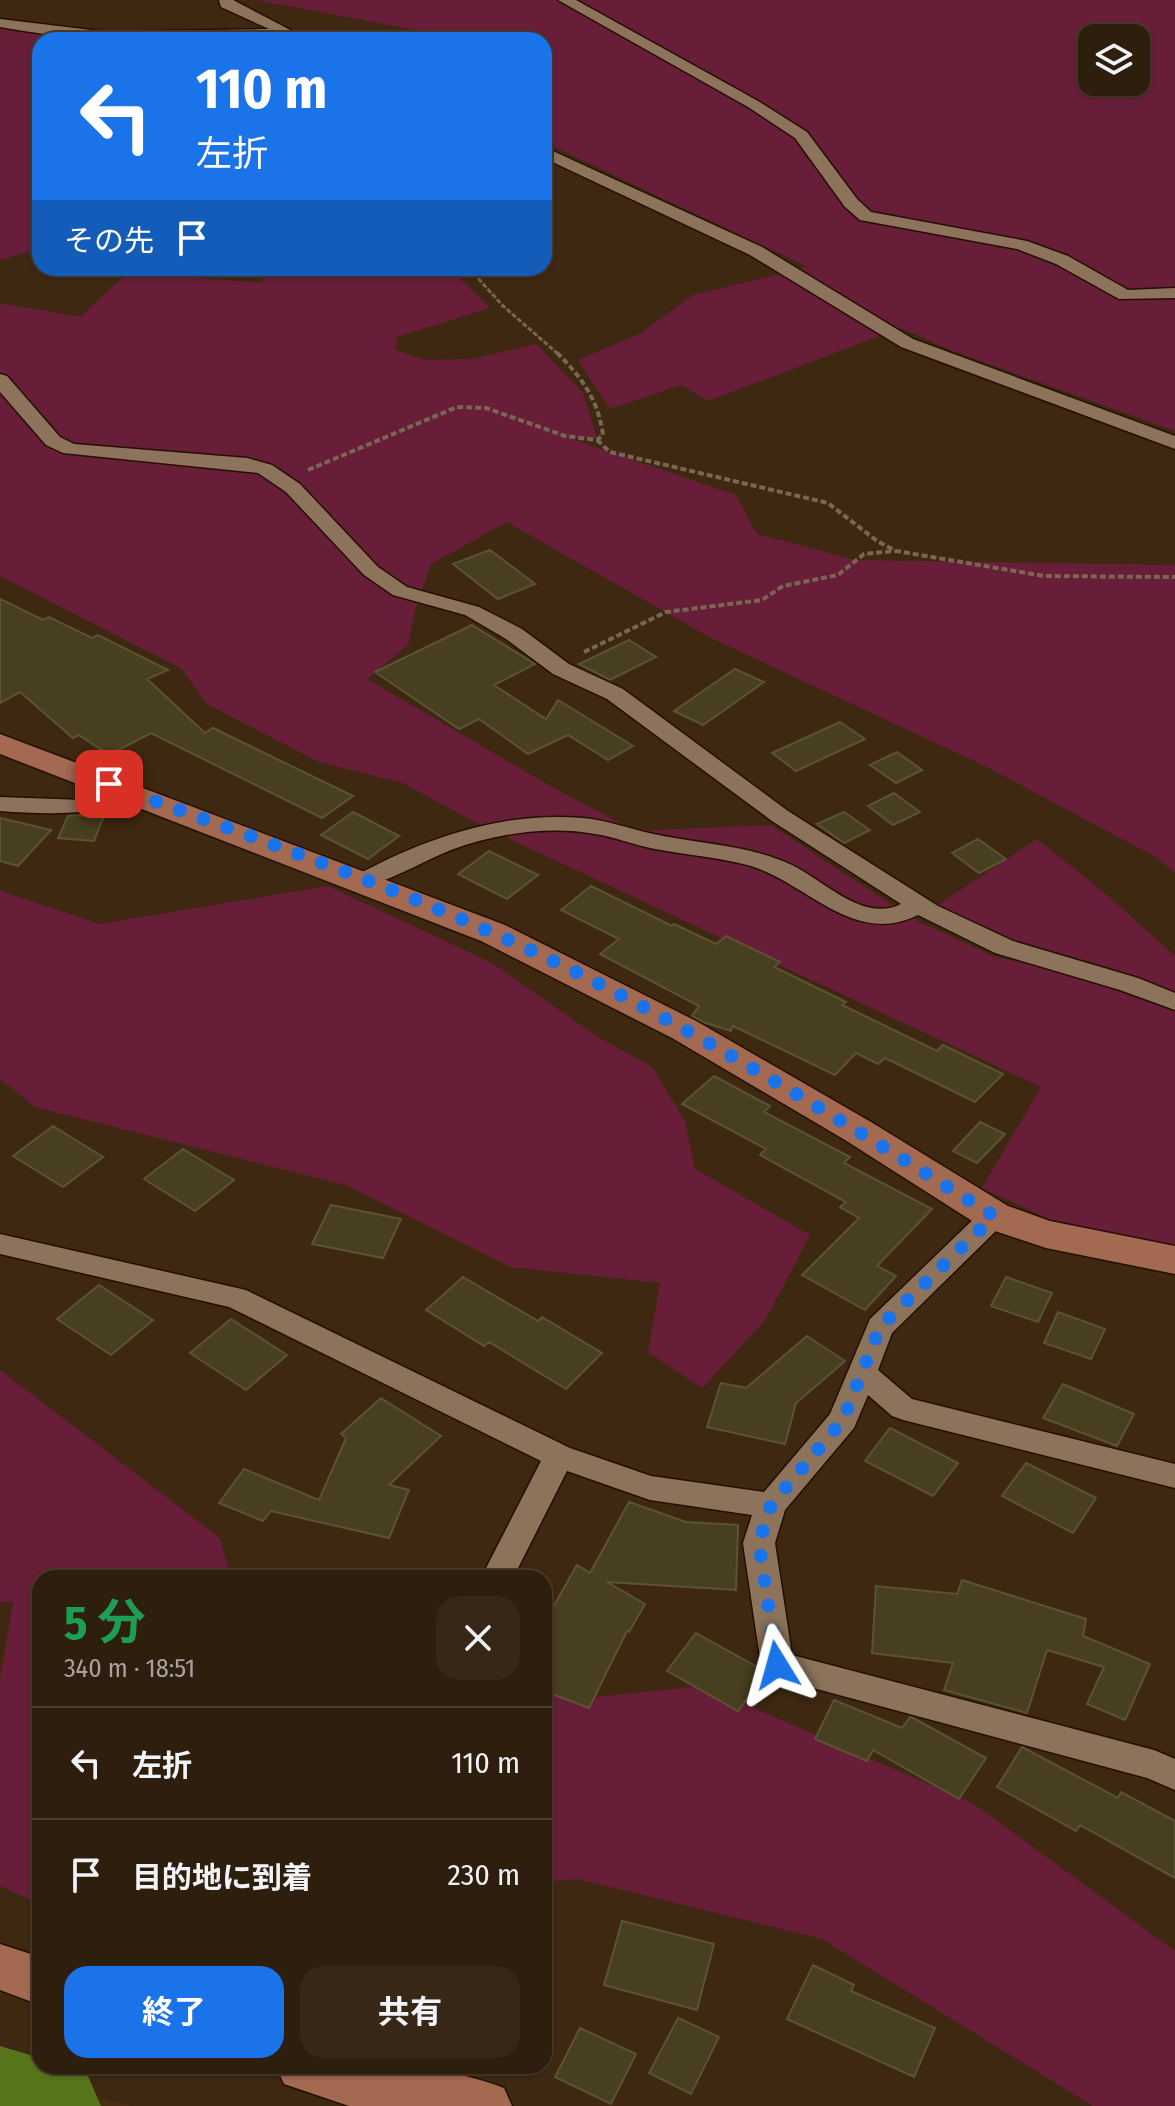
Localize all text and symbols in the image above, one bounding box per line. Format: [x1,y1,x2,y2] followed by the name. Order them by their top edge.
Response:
[1078,24,1150,96] map controls
[1078,24,1150,96] button: layers
[196,56,327,123] text: 110 m
[64,64,168,168] icon: left
[196,132,268,176] text: 左折
[170,216,214,260] icon: arrive
[64,223,154,259] text: その先
[75,750,143,818] pin
[87,762,131,806] icon: arrive
[64,1594,146,1652] text: 5 分
[436,1596,520,1680] button: close
[735,1623,819,1707] position arrow
[64,1653,195,1684] text: 340 m · 18:51
[64,1741,108,1785] icon: left
[451,1745,520,1781] text: 110 m
[132,1748,192,1784] text: 左折
[64,1853,108,1897] icon: arrive
[448,1857,520,1893] text: 230 m
[132,1860,312,1896] text: 目的地に到着
[64,1966,284,2058] button: 終了
[300,1966,520,2058] button: 共有

